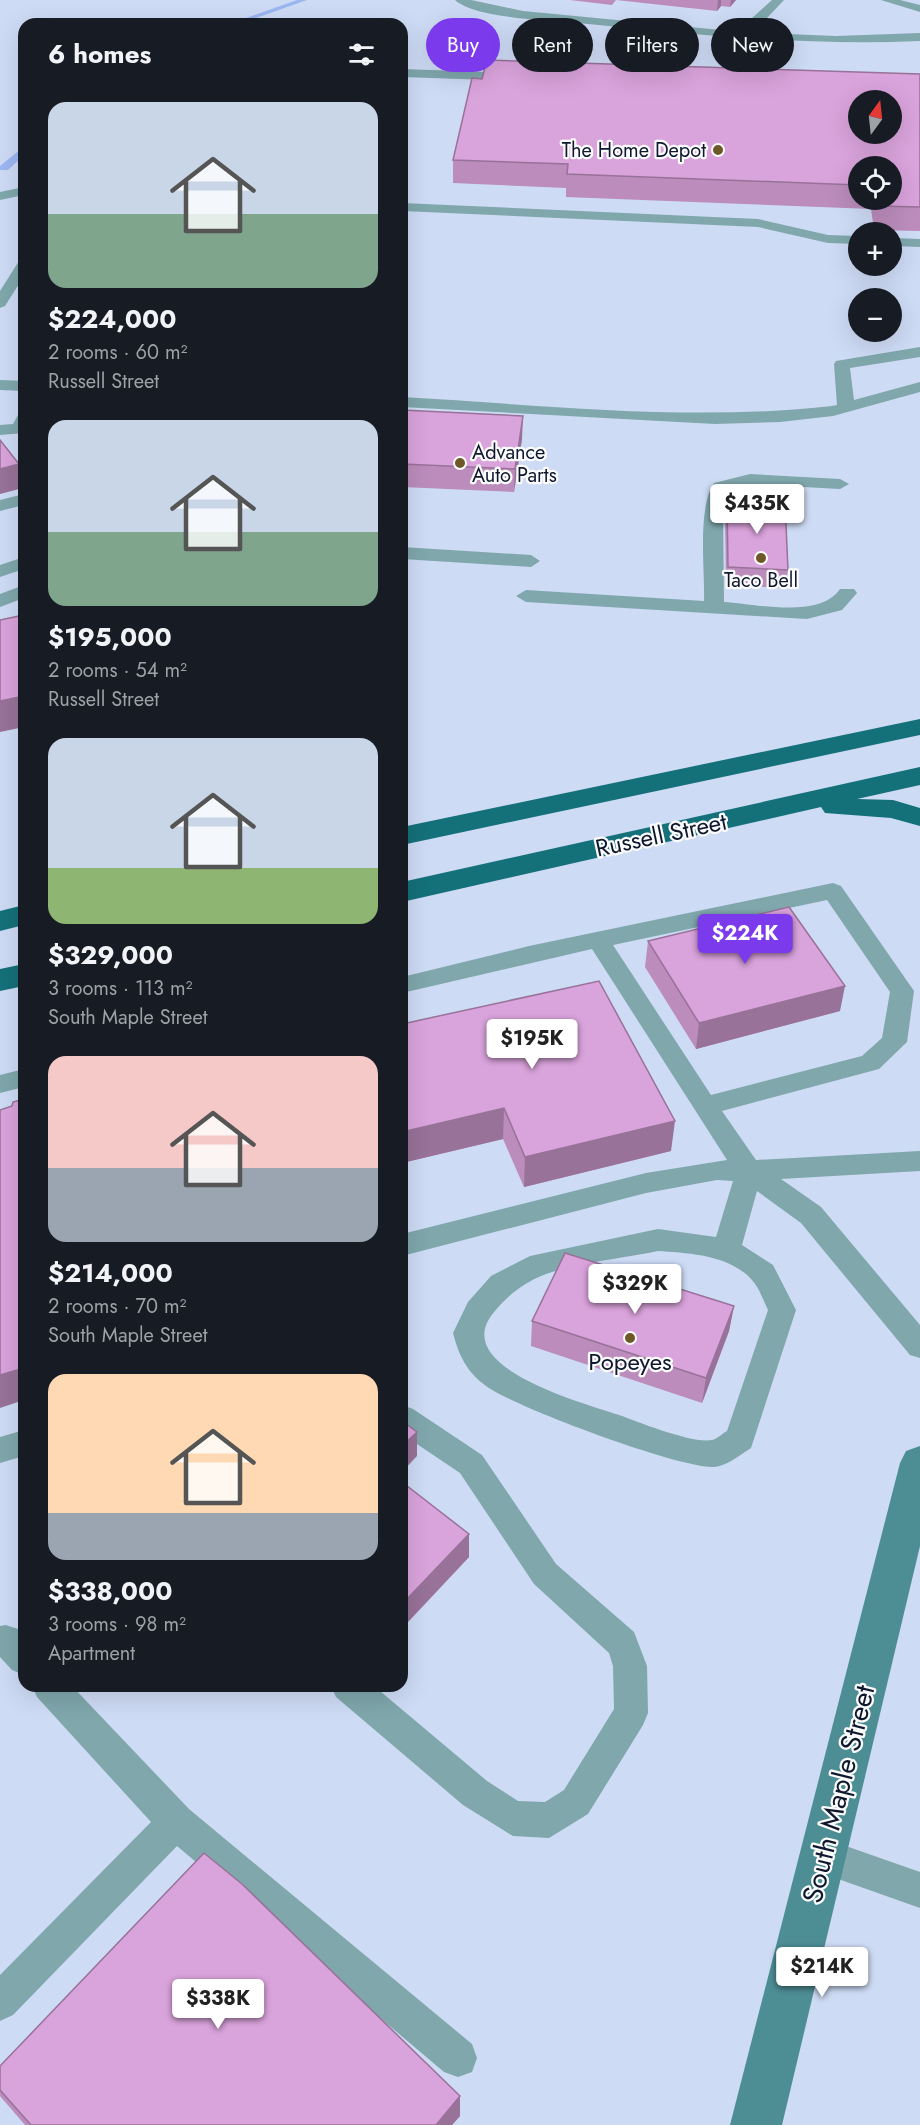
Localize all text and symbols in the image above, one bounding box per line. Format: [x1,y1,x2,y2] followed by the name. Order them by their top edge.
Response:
[426,18,500,72] chip: Buy
[512,18,593,72] chip: Rent
[605,18,699,72] chip: Filters
[711,18,794,72] chip: New
[48,35,151,73] text: 6 homes
[345,38,378,71] icon: filters
[848,90,902,144] north arrow
[848,90,902,342] map controls
[562,136,706,165] place label: The Home Depot
[159,141,267,249] icon: home
[711,143,725,157] marker: The Home Depot
[848,156,902,210] button: locate
[848,222,902,276] button: +
[848,288,902,342] button: −
[48,300,177,338] text: $224,000
[48,338,187,367] text: 2 rooms · 60 m²
[48,367,159,396] text: Russell Street
[472,438,557,490] place label: Advance Auto Parts
[453,456,467,470] marker: Advance Auto Parts
[159,459,267,567] icon: home
[715,484,799,535] pin: $435K
[724,489,790,518] text: $435K
[754,551,768,565] marker: Taco Bell
[724,566,798,595] place label: Taco Bell
[48,618,172,656] text: $195,000
[48,656,187,685] text: 2 rooms · 54 m²
[48,685,159,714] text: Russell Street
[159,777,267,885] icon: home
[592,803,730,865] street label: Russell Street
[703,914,787,965] pin: $224K
[712,919,778,948] text: $224K
[48,936,173,974] text: $329,000
[48,974,192,1003] text: 3 rooms · 113 m²
[48,1003,208,1032] text: South Maple Street
[490,1019,574,1070] pin: $195K
[501,1024,563,1053] text: $195K
[159,1095,267,1203] icon: home
[48,1254,173,1292] text: $214,000
[593,1264,677,1315] pin: $329K
[602,1269,668,1298] text: $329K
[48,1292,186,1321] text: 2 rooms · 70 m²
[48,1321,208,1350] text: South Maple Street
[623,1331,637,1345] marker: Popeyes
[588,1344,672,1379] place label: Popeyes
[159,1413,267,1521] icon: home
[48,1572,172,1610] text: $338,000
[48,1610,186,1639] text: 3 rooms · 98 m²
[48,1639,135,1668] text: Apartment
[792,1681,885,1907] street label: South Maple Street
[780,1947,864,1998] pin: $214K
[790,1952,854,1981] text: $214K
[176,1979,260,2030] pin: $338K
[186,1984,250,2013] text: $338K

